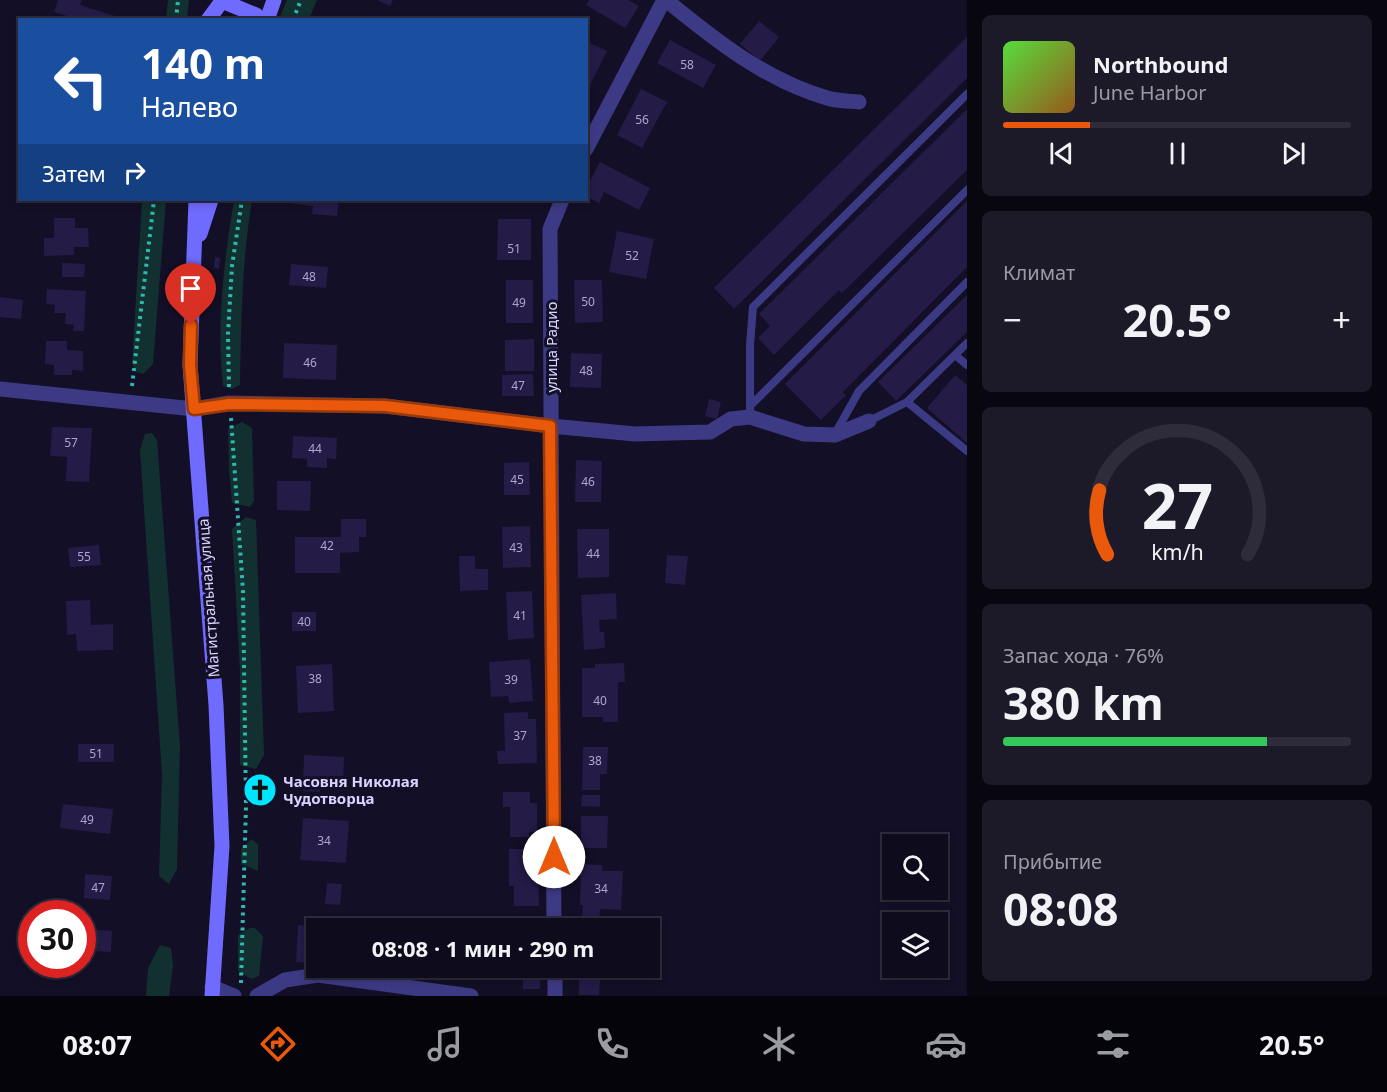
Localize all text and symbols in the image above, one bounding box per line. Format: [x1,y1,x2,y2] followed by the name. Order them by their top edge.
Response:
[141,34,265,91] text: 140 m
[42,42,120,120] icon: left
[1093,49,1228,79] text: Northbound
[680,56,694,73] house number: 58
[1093,79,1207,106] text: June Harbor
[141,88,238,125] text: Налево
[635,111,649,128] house number: 56
[1045,137,1078,170] icon: previous
[1161,137,1194,170] icon: pause
[1277,137,1310,170] icon: next
[118,156,151,189] icon: right
[42,158,106,188] text: Затем
[507,240,521,257] house number: 51
[625,247,639,264] house number: 52
[1003,259,1075,286] text: Климат
[165,263,216,325] pin
[302,268,316,285] house number: 48
[174,272,207,305] icon: arrive
[1123,289,1231,350] text: 20.5°
[581,293,595,310] house number: 50
[512,294,526,311] house number: 49
[1003,297,1022,342] text: −
[1332,297,1351,342] text: +
[541,302,561,392] street label: улица Радио
[303,354,317,371] house number: 46
[579,362,593,379] house number: 48
[511,377,525,394] house number: 47
[64,434,78,451] house number: 57
[308,440,322,457] house number: 44
[1141,462,1213,547] text: 27
[510,471,524,488] house number: 45
[581,473,595,490] house number: 46
[192,518,224,678] street label: Магистральная улица
[320,537,334,554] house number: 42
[1151,537,1203,566] text: km/h
[509,539,523,556] house number: 43
[586,545,600,562] house number: 44
[77,548,91,565] house number: 55
[513,607,527,624] house number: 41
[297,613,311,630] house number: 40
[1003,642,1164,669] text: Запас хода · 76%
[308,670,322,687] house number: 38
[504,671,518,688] house number: 39
[1003,672,1164,733] text: 380 km
[593,692,607,709] house number: 40
[513,727,527,744] house number: 37
[89,745,103,762] house number: 51
[588,752,602,769] house number: 38
[283,771,419,808] place label: Часовня Николая Чудотворца
[242,772,278,808] church icon: Часовня Николая Чудотворца
[80,811,94,828] house number: 49
[522,825,586,889] position arrow
[317,832,331,849] house number: 34
[882,834,948,978] map controls
[882,834,948,900] button: search
[1003,848,1102,875] text: Прибытие
[1003,878,1119,939] text: 08:08
[91,879,105,896] house number: 47
[594,880,608,897] house number: 34
[18,900,96,978] speed limit sign: 30
[882,912,948,978] button: layers
[372,933,594,963] text: 08:08 · 1 мин · 290 m
[257,1023,299,1065] icon: directions
[424,1023,466,1065] icon: music
[591,1023,633,1065] icon: phone
[758,1023,800,1065] icon: climate
[925,1023,967,1065] icon: car
[1092,1023,1134,1065] icon: filters
[63,1026,132,1063] text: 08:07
[1259,1026,1324,1063] text: 20.5°

